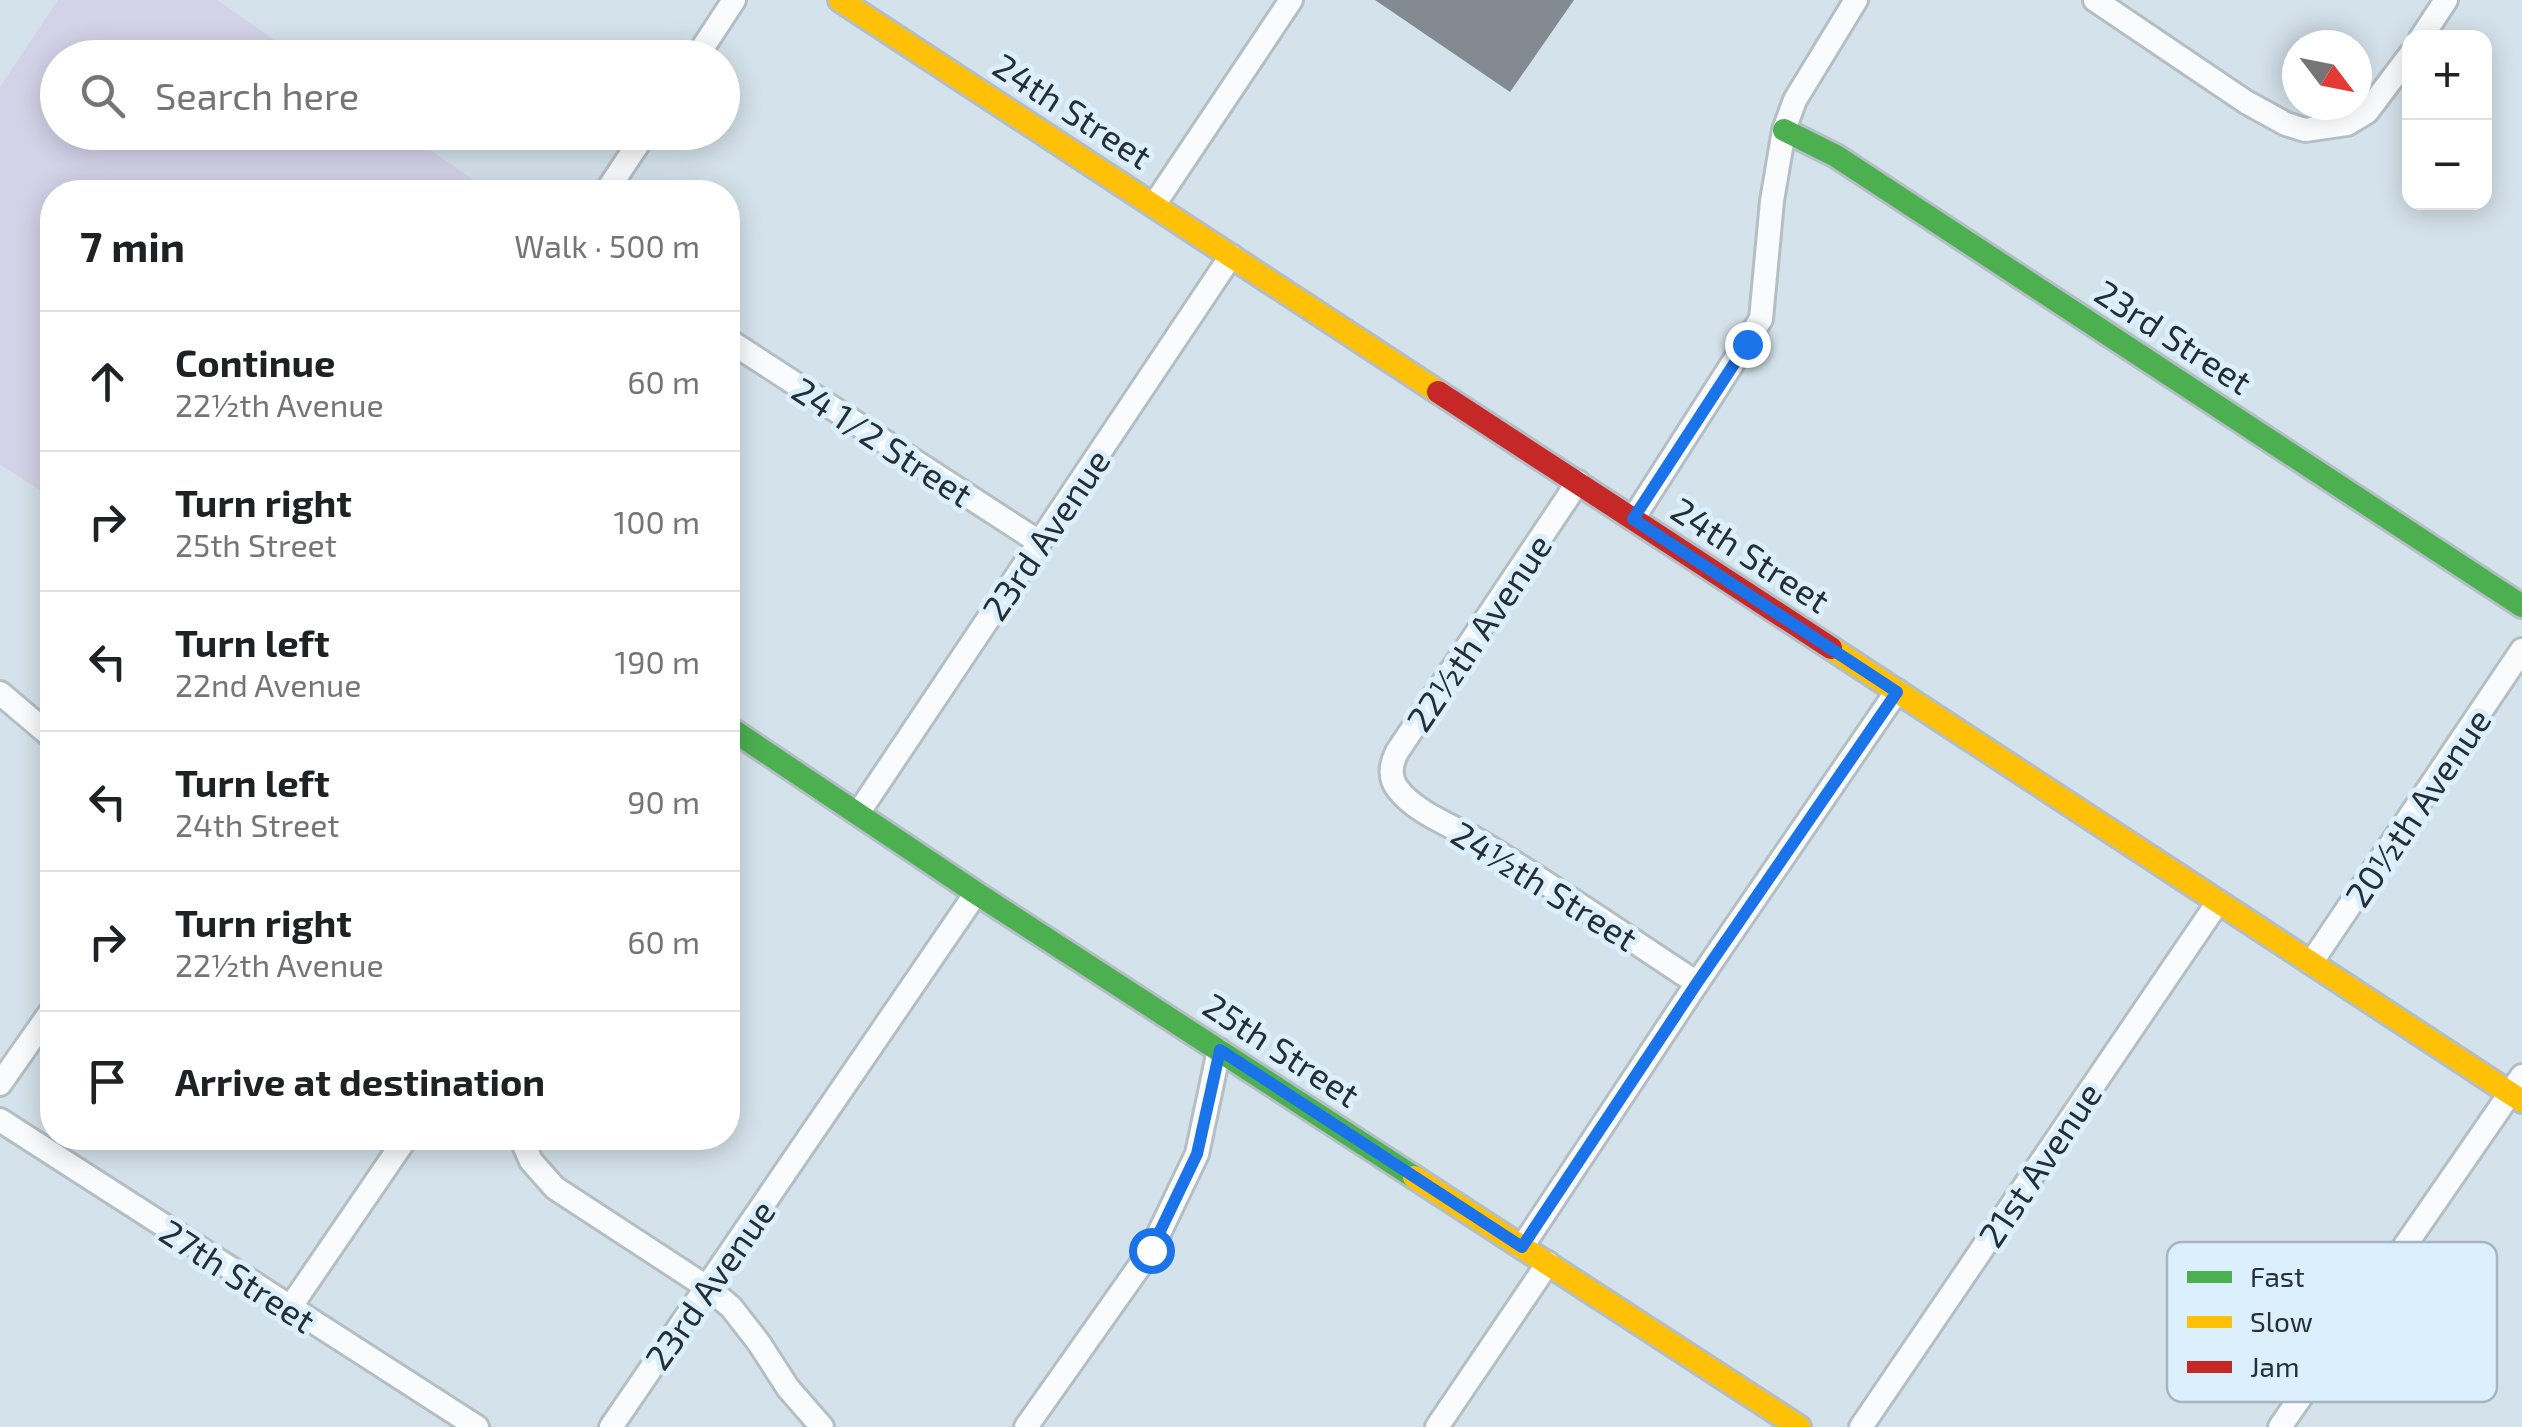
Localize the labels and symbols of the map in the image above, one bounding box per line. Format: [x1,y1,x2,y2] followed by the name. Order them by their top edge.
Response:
[2282,30,2372,120] north arrow
[986,43,1160,177] street label: 24th Street
[2088,270,2260,402] street label: 23rd Street
[1725,322,1771,368] route end
[785,367,981,515] street label: 24 1/2 Street
[972,441,1118,627] street label: 23rd Avenue
[1664,487,1838,621] street label: 24th Street
[1397,526,1559,738] street label: 22½th Avenue
[2335,700,2499,914] street label: 20½th Avenue
[1444,811,1646,959] street label: 24½th Street
[1196,983,1368,1115] street label: 25th Street
[1969,1074,2109,1254] street label: 21st Avenue
[635,1191,783,1377] street label: 23rd Avenue
[153,1209,323,1341] street label: 27th Street
[1129,1228,1175,1274] route start
[2167,1242,2497,1402] legend
[2250,1259,2305,1293] text: Fast
[2250,1304,2313,1338] text: Slow
[2250,1349,2299,1383] text: Jam

